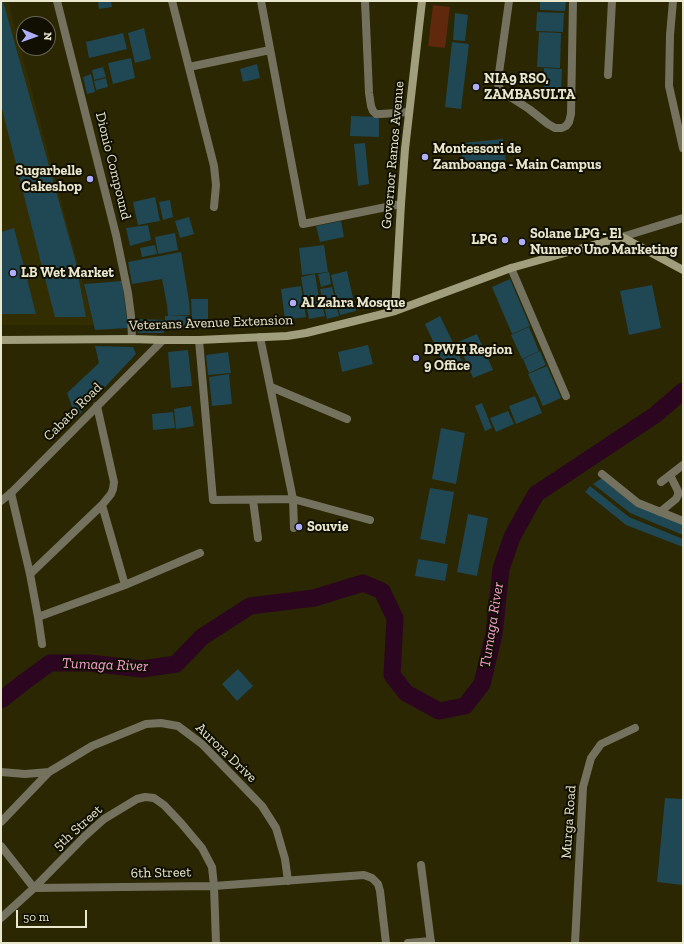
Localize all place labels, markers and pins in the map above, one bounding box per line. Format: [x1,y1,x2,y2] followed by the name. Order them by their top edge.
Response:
[484,71,575,104] place label: NIA9 RSO, ZAMBASULTA
[471,82,481,92] marker: NIA9 RSO, ZAMBASULTA
[433,141,601,174] place label: Montessori de Zamboanga - Main Campus
[420,152,430,162] marker: Montessori de Zamboanga - Main Campus
[16,163,82,196] place label: Sugarbelle Cakeshop
[85,174,95,184] marker: Sugarbelle Cakeshop
[530,226,678,258] place label: Solane LPG - El Numero Uno Marketing
[471,232,497,248] place label: LPG
[500,235,510,245] marker: LPG
[517,237,527,247] marker: Solane LPG - El Numero Uno Marketing
[21,265,114,281] place label: LB Wet Market
[8,268,18,278] marker: LB Wet Market
[301,295,405,311] place label: Al Zahra Mosque
[288,298,298,308] marker: Al Zahra Mosque
[424,342,512,374] place label: DPWH Region 9 Office
[411,353,421,363] marker: DPWH Region 9 Office
[307,519,348,535] place label: Souvie
[294,522,304,532] marker: Souvie

